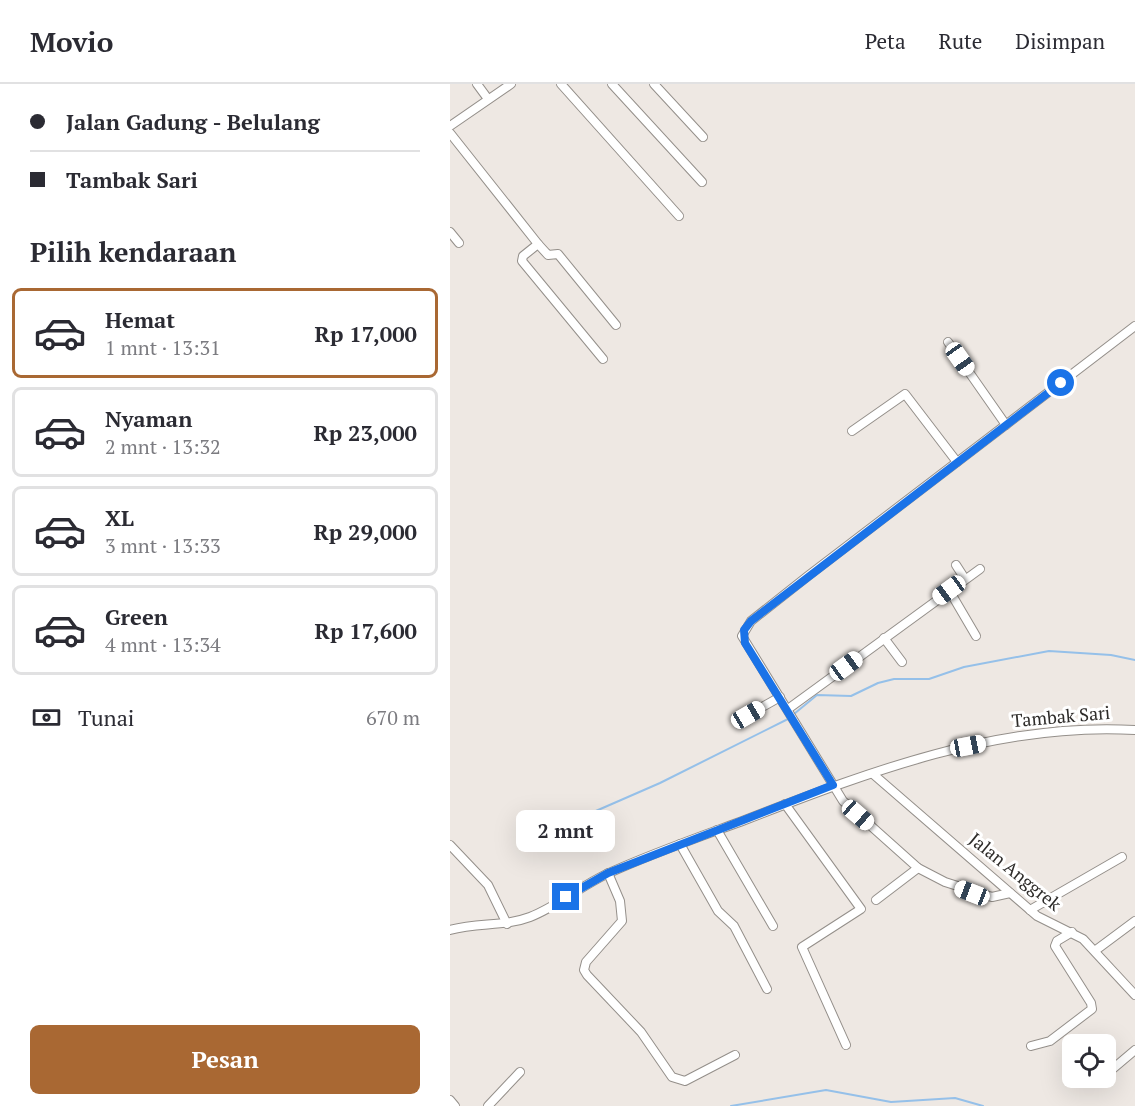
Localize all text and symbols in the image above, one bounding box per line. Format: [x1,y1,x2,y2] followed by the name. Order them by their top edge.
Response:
[30,23,113,60] text: Movio
[865,27,906,55] text: Peta
[939,27,982,55] text: Rute
[1015,27,1105,55] text: Disimpan
[66,107,320,136] text: Jalan Gadung - Belulang
[66,165,198,194] text: Tambak Sari
[30,234,236,270] text: Pilih kendaraan
[105,305,175,334] text: Hemat
[33,306,87,360] icon: car
[315,319,417,348] text: Rp 17,000
[105,334,221,361] text: 1 mnt · 13:31
[942,339,978,379] car
[1047,369,1074,396] route start
[105,404,192,433] text: Nyaman
[33,405,87,459] icon: car
[313,418,417,447] text: Rp 23,000
[105,433,221,460] text: 2 mnt · 13:32
[105,503,134,532] text: XL
[33,504,87,558] icon: car
[313,517,417,546] text: Rp 29,000
[105,532,221,559] text: 3 mnt · 13:33
[929,572,969,608] car
[105,602,168,631] text: Green
[33,603,87,657] icon: car
[315,616,417,645] text: Rp 17,600
[105,631,221,658] text: 4 mnt · 13:34
[826,648,866,684] car
[728,698,768,732] car
[1011,700,1111,732] street label: Tambak Sari
[30,701,63,734] icon: cash
[78,703,134,732] text: Tunai
[366,704,420,731] text: 670 m
[949,734,987,758] car
[839,796,877,834] car
[516,810,616,852] callout: 2 mnt
[537,817,594,844] text: 2 mnt
[965,827,1067,916] street label: Jalan Anggrek
[952,878,992,908] car
[552,883,579,910] route end
[30,1025,420,1094] button: Pesan
[1062,1034,1116,1088] map controls
[1062,1034,1116,1088] button: locate

